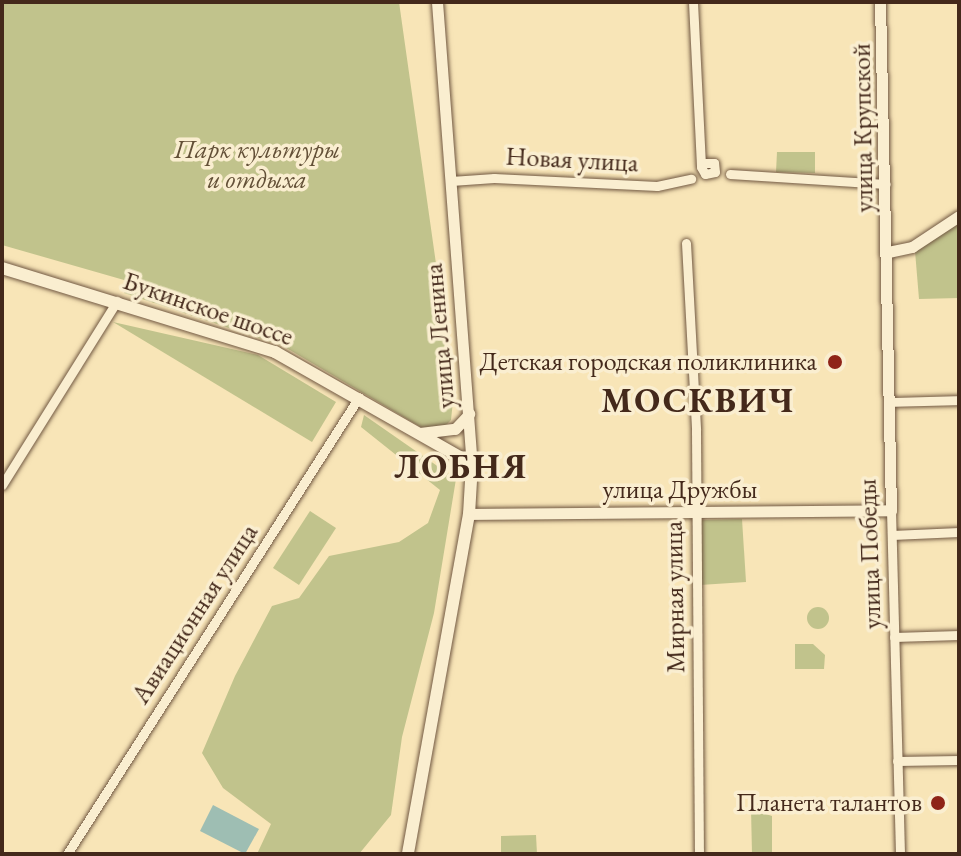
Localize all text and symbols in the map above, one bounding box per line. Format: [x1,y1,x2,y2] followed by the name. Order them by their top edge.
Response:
[846,43,880,213] street label: улица Крупской
[174,134,340,196] park label: Парк культуры и отдыха
[505,141,639,179] street label: Новая улица
[418,262,462,410] street label: улица Ленина
[119,265,297,353] street label: Букинское шоссе
[480,346,817,378] place label: Детская городская поликлиника
[824,351,846,373] marker: Детская городская поликлиника
[601,381,795,421] district label: МОСКВИЧ
[394,447,528,487] district label: ЛОБНЯ
[603,474,757,506] street label: улица Дружбы
[852,478,888,630] street label: улица Победы
[125,518,265,710] street label: Авиационная улица
[658,521,692,673] street label: Мирная улица
[736,787,922,819] place label: Планета талантов
[929,794,947,812] marker: Планета талантов

